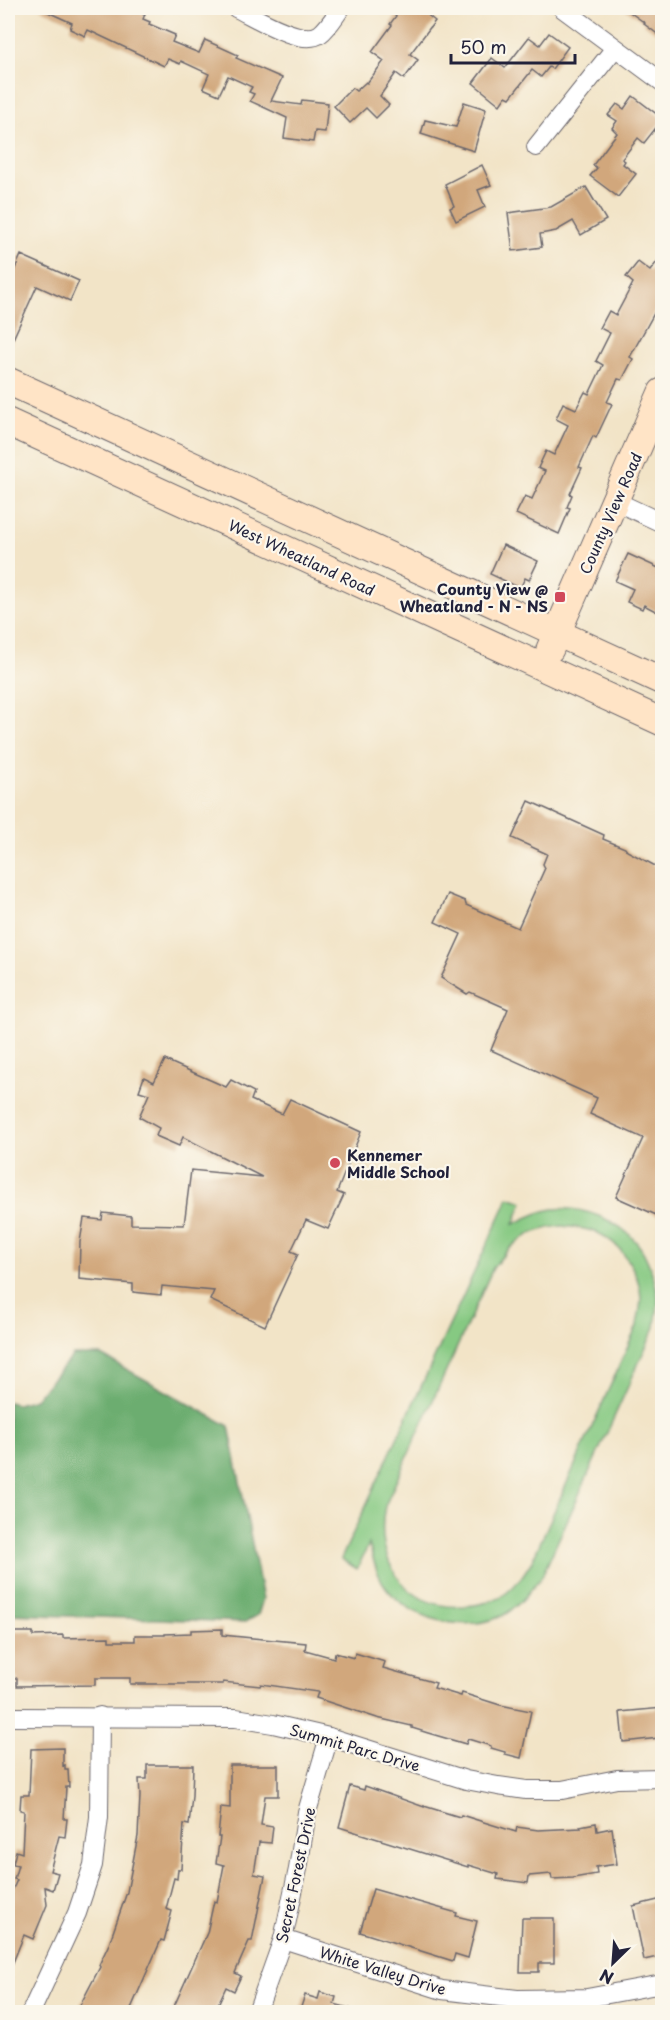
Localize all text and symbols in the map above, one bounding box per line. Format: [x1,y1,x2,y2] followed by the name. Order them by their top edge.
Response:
[451,27,576,65] scale bar
[460,33,507,60] text: 50 m
[573,448,647,578] street label: County View Road
[225,513,379,601] street label: West Wheatland Road
[400,577,548,617] place label: County View @ Wheatland - N - NS
[553,590,567,604] marker: County View @ Wheatland - N - NS
[347,1143,450,1183] place label: Kennemer Middle School
[328,1156,342,1170] marker: Kennemer Middle School
[287,1717,423,1777] street label: Summit Parc Drive
[269,1805,321,1945] street label: Secret Forest Drive
[583,1933,643,1993] north arrow
[317,1940,449,2000] street label: White Valley Drive
[595,1964,617,1991] text: N

